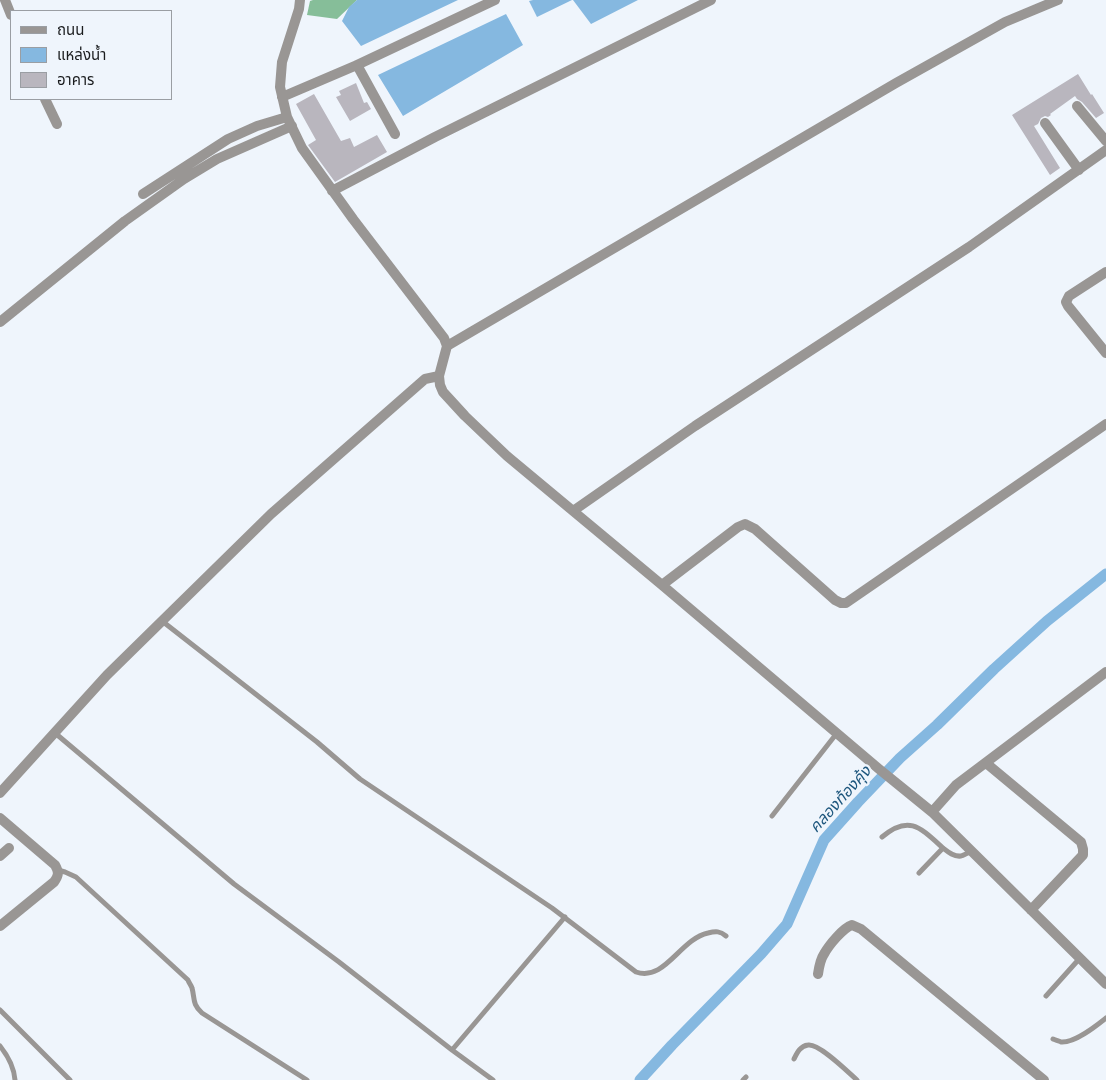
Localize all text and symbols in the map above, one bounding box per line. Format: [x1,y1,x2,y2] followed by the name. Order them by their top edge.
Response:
[10,10,172,100] legend
[57,19,84,40] text: ถนน
[57,44,106,65] text: แหล่งน้ำ
[57,69,94,90] text: อาคาร
[806,763,876,837] water label: คลองท้องคุ้ง

